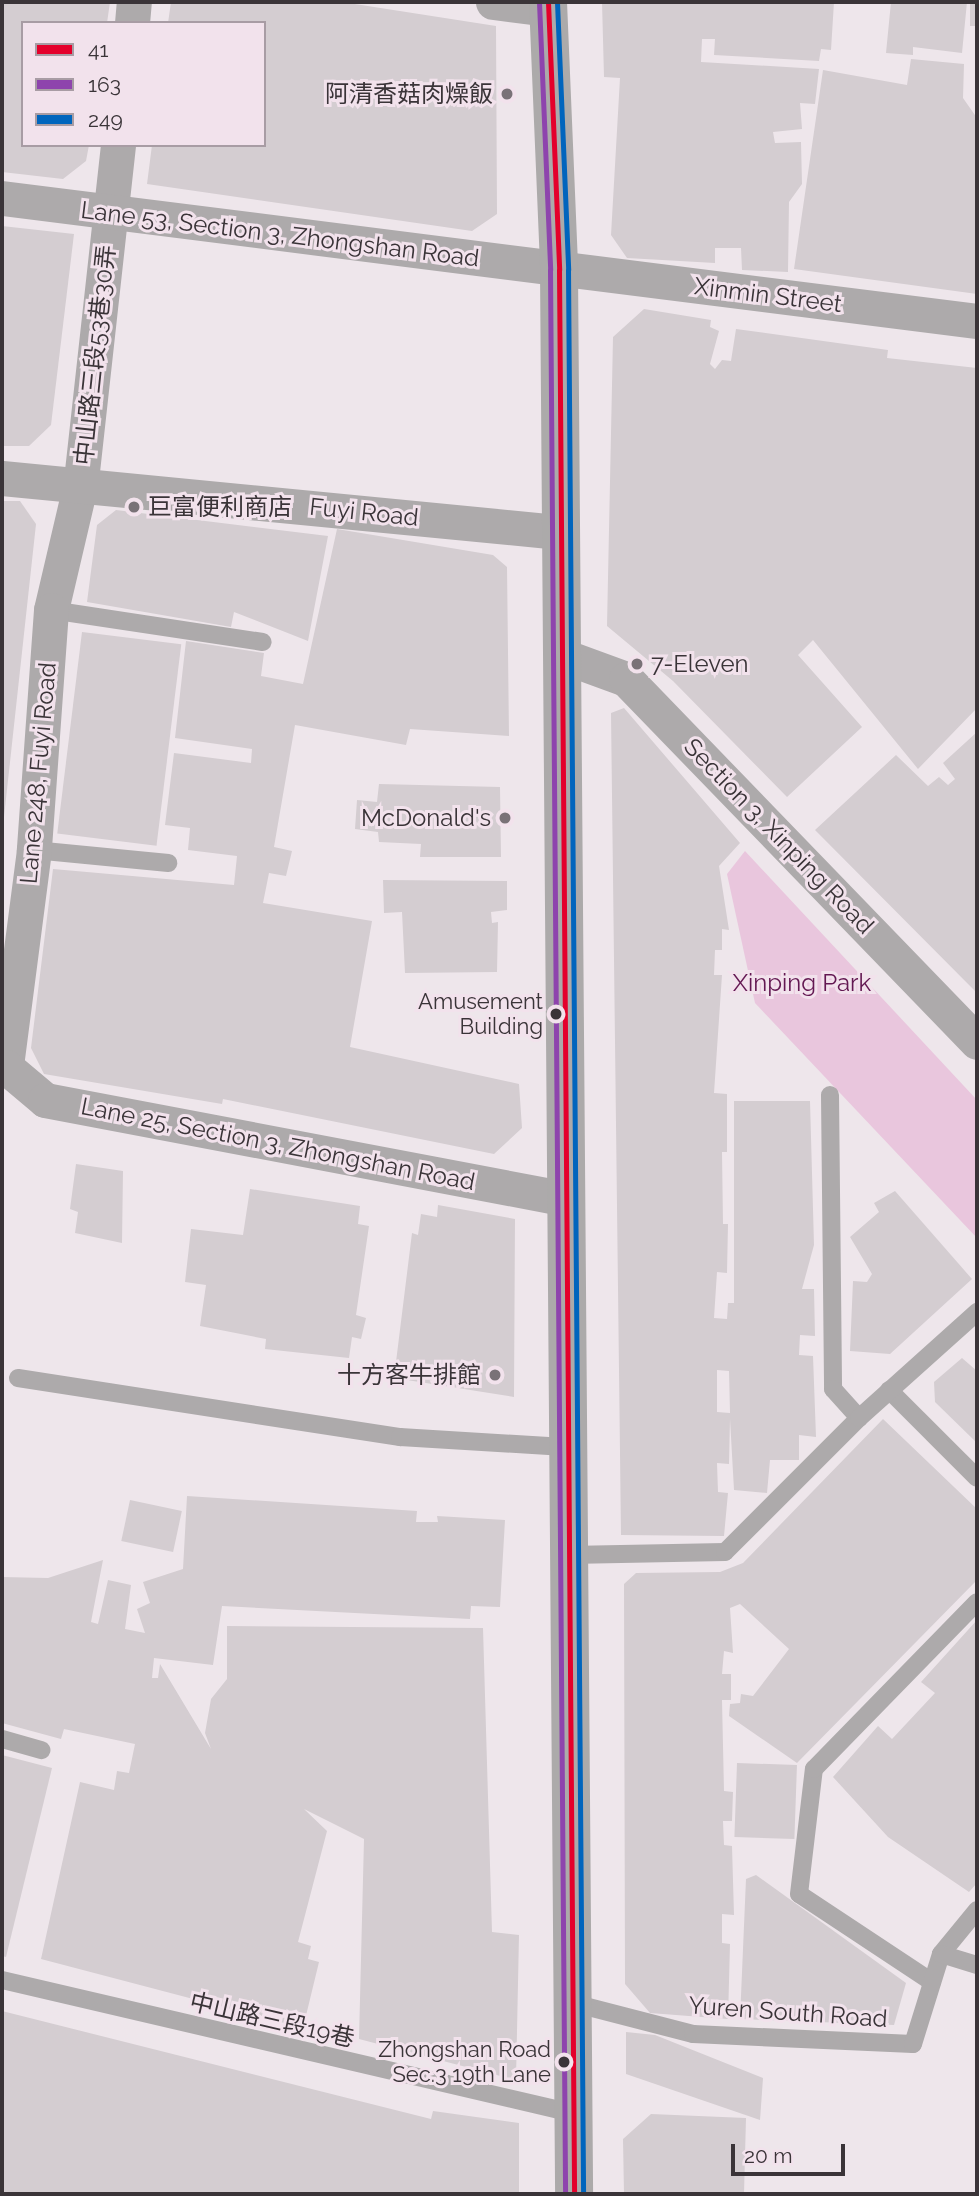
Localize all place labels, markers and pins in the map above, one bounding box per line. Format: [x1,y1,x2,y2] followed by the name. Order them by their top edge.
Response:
[325,80,493,108] place label: 阿清香菇肉燥飯
[499,86,515,102] marker: 阿清香菇肉燥飯
[148,493,292,521] place label: 巨富便利商店
[126,499,142,515] marker: 巨富便利商店
[651,650,749,678] place label: 7-Eleven
[629,656,645,672] marker: 7-Eleven
[361,804,491,832] place label: McDonald's
[497,810,513,826] marker: McDonald's
[418,988,543,1040] place label: Amusement Building
[549,1007,563,1021] marker: Amusement Building
[337,1361,481,1389] place label: 十方客牛排館
[487,1367,503,1383] marker: 十方客牛排館
[378,2036,551,2088] place label: Zhongshan Road Sec.3 19th Lane
[557,2055,571,2069] marker: Zhongshan Road Sec.3 19th Lane

